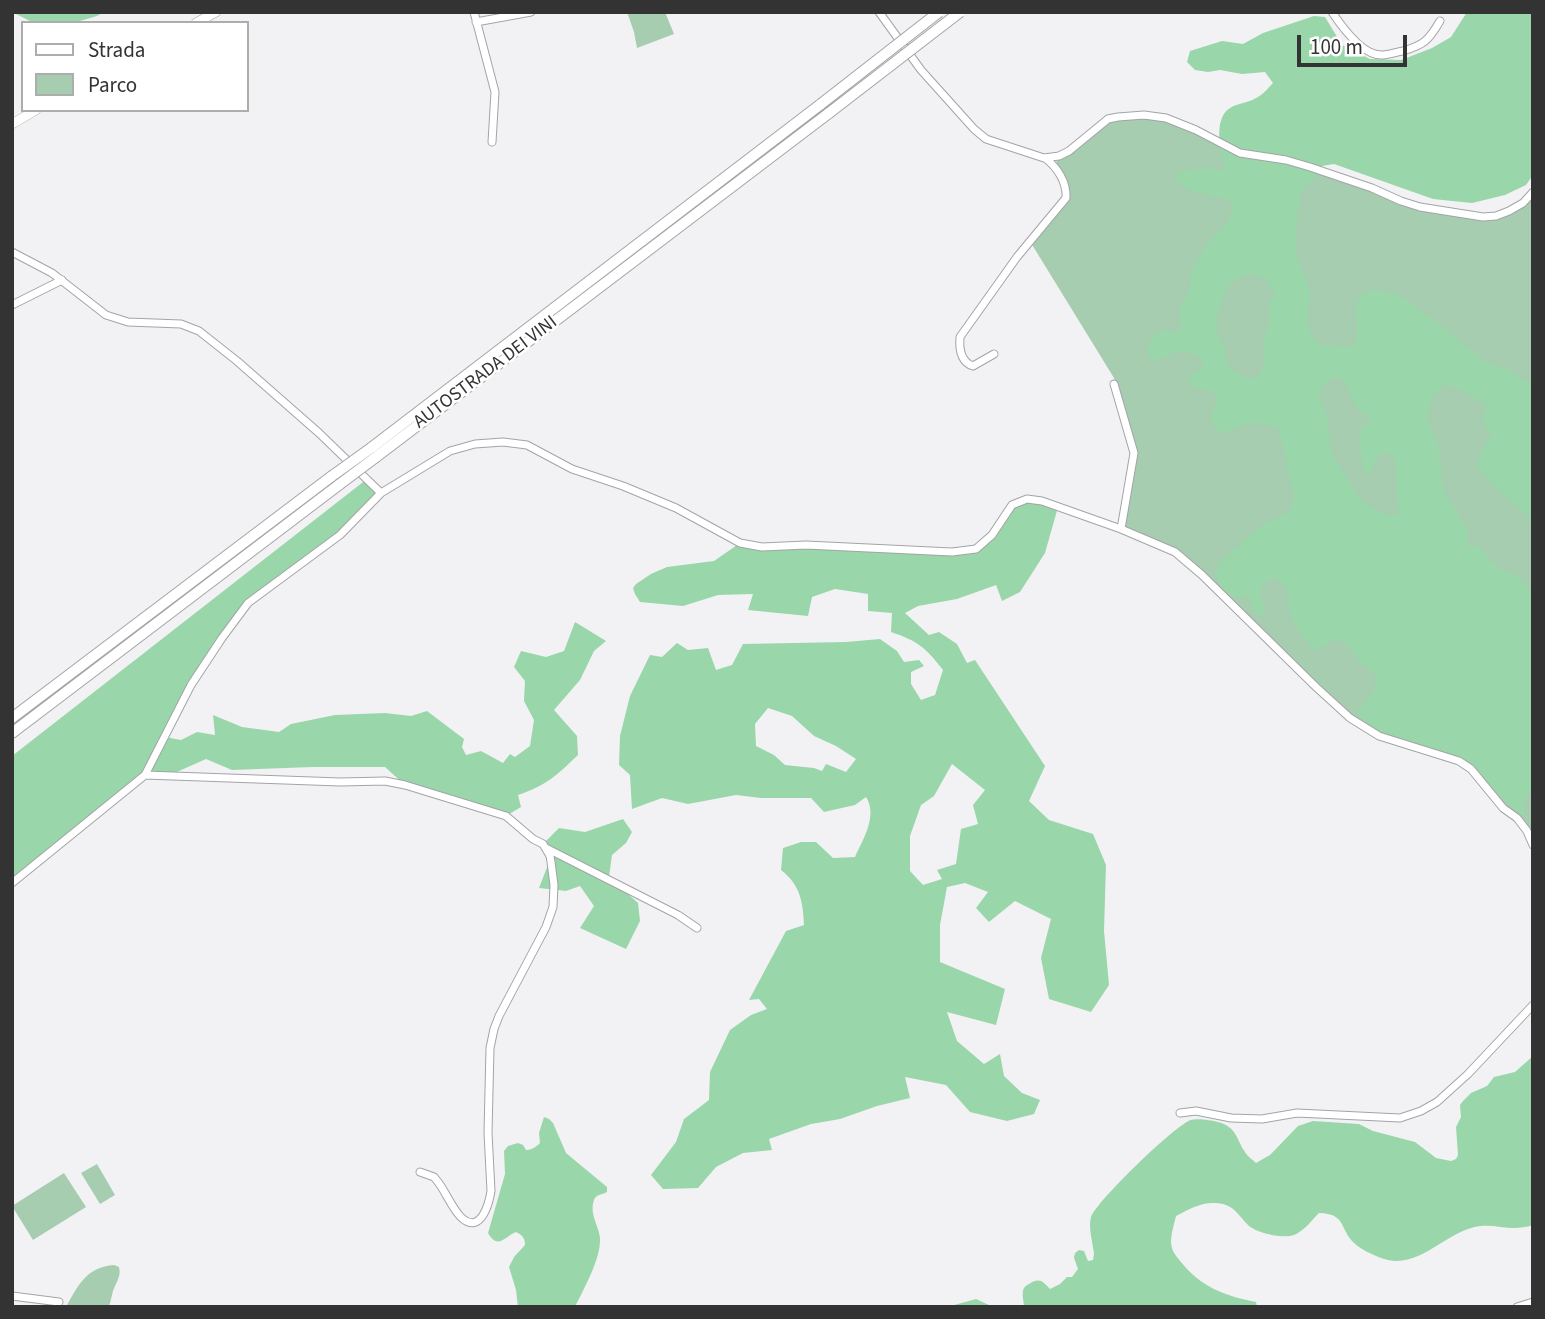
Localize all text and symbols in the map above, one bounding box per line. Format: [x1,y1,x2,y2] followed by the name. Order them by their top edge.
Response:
[21,21,248,112] legend
[1300,21,1410,65] scale bar
[1310,32,1363,62] text: 100 m
[88,35,145,65] text: Strada
[88,70,137,100] text: Parco
[410,312,562,434] street label: AUTOSTRADA DEI VINI

